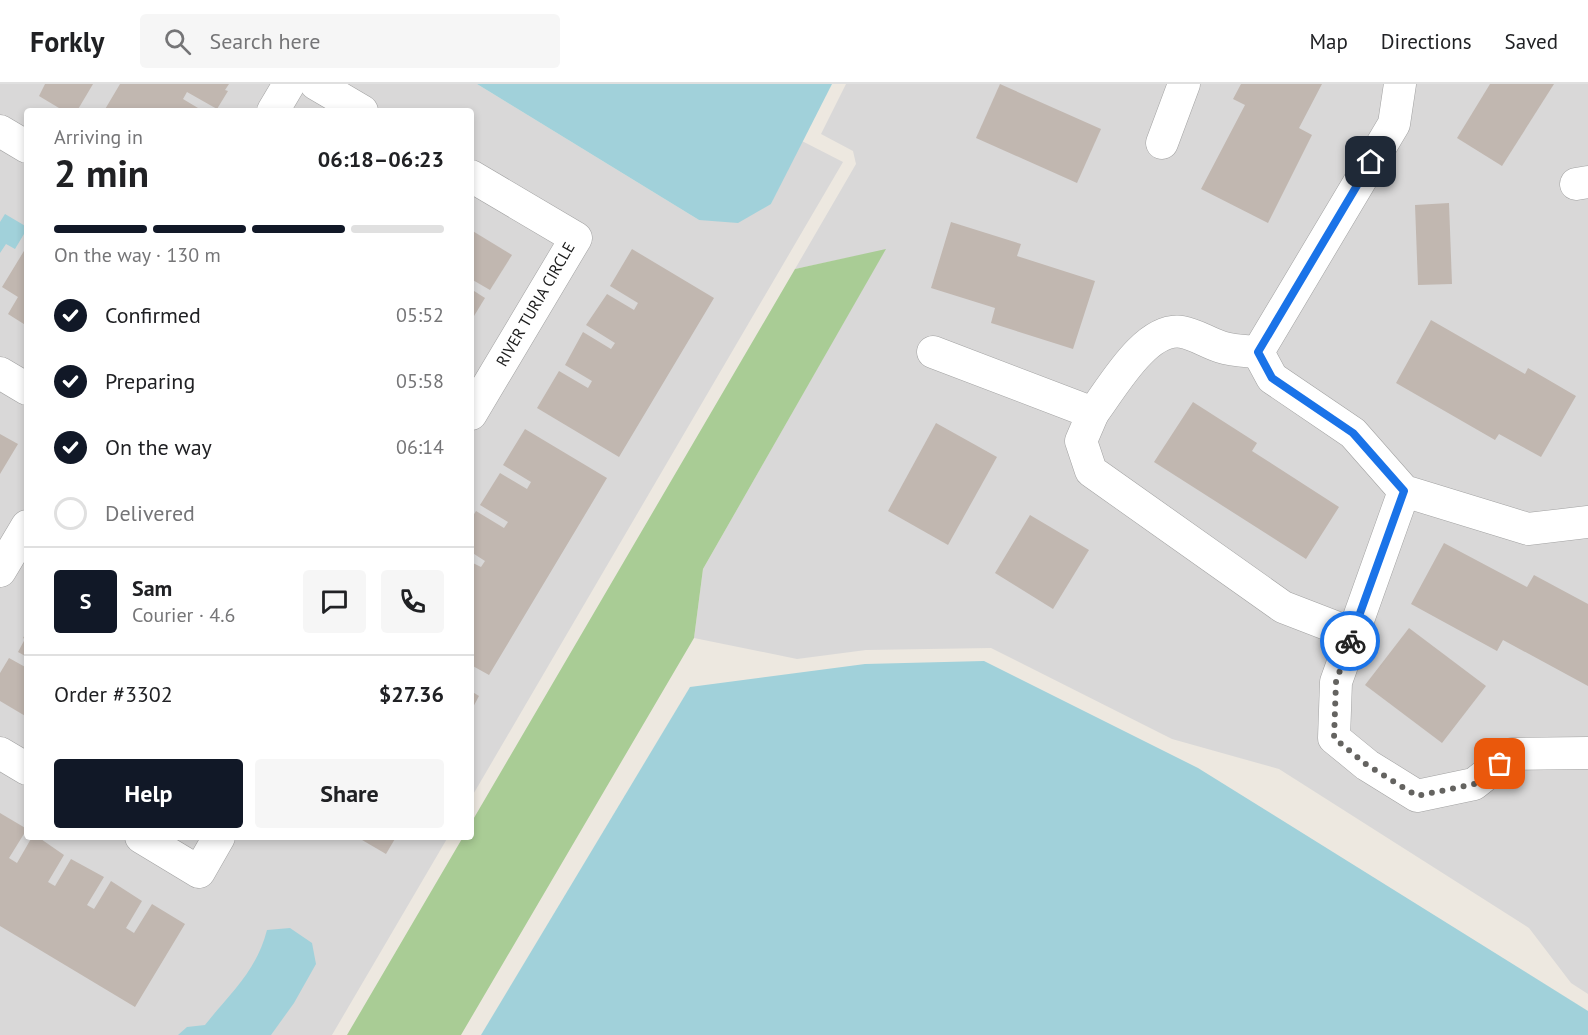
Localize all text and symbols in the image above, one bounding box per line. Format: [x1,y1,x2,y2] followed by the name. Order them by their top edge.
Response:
[140,14,560,68] search box
[30,23,104,60] text: Forkly
[161,25,194,58] icon: search
[209,27,320,55] text: Search here
[1309,28,1348,55] text: Map
[1381,28,1472,55] text: Directions
[1505,28,1558,55] text: Saved
[54,124,143,150] text: Arriving in
[1345,136,1396,187] pin
[318,145,444,173] text: 06:18–06:23
[1354,145,1387,178] icon: home
[54,147,149,198] text: 2 min
[491,238,579,370] street label: RIVER TURIA CIRCLE
[54,242,221,268] text: On the way · 130 m
[54,299,87,332] icon: check
[105,301,201,329] text: Confirmed
[396,302,444,328] text: 05:52
[54,365,87,398] icon: check
[105,367,195,395] text: Preparing
[396,368,444,394] text: 05:58
[54,431,87,464] icon: check
[105,433,212,461] text: On the way
[396,434,444,460] text: 06:14
[105,499,195,527] text: Delivered
[303,570,366,633] button: chat
[381,570,444,633] button: phone
[132,574,172,602] text: Sam
[80,587,91,615] text: S
[132,602,235,628] text: Courier · 4.6
[1320,611,1380,671] courier
[1334,625,1367,658] icon: bike
[54,680,173,708] text: Order #3302
[379,680,444,708] text: $27.36
[1474,738,1525,789] pin
[1483,747,1516,780] icon: bag
[54,759,243,828] button: Help
[255,759,444,828] button: Share

